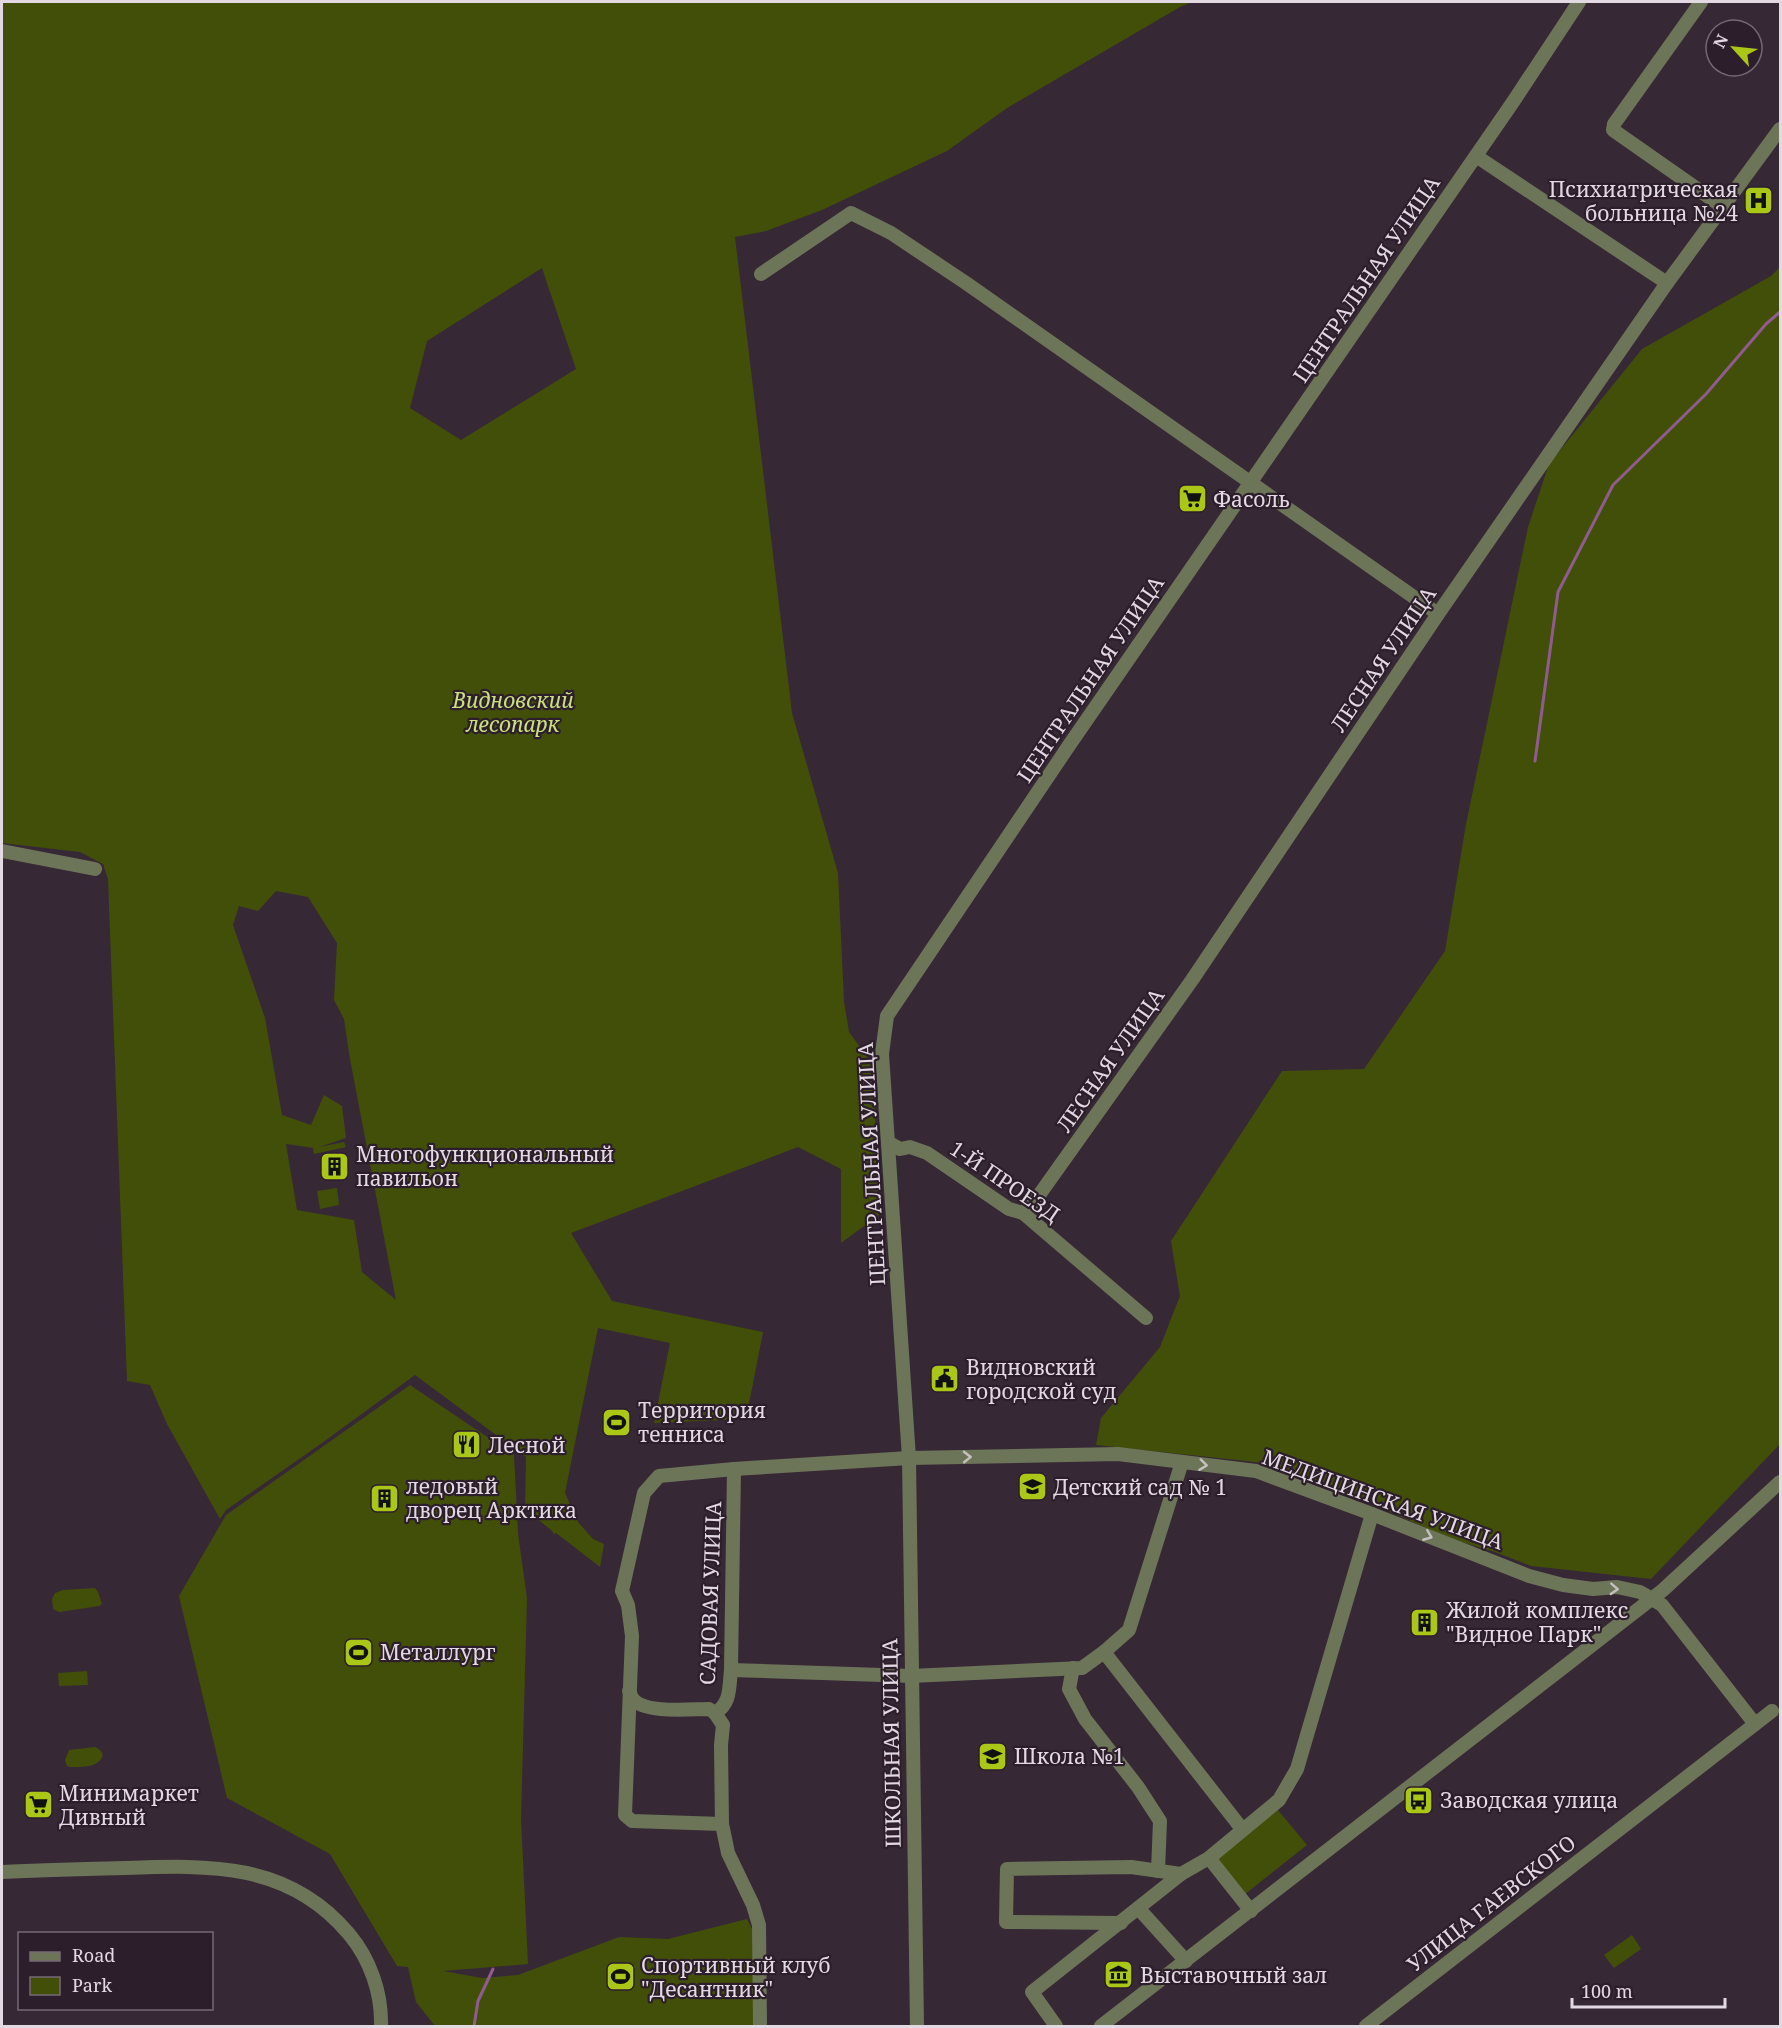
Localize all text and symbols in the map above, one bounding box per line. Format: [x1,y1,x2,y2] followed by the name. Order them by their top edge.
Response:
[1704,18,1764,78] north arrow
[1708,30,1733,52] text: N
[1286,170,1446,388] street label: ЦЕНТРАЛЬНАЯ УЛИЦА
[1549,175,1738,227] place label: Психиатрическая больница №24
[1743,185,1775,217] hospital icon: Психиатрическая больница №24
[1176,483,1208,515] supermarket icon: Фасоль
[1213,485,1290,513] place label: Фасоль
[1010,570,1170,788] street label: ЦЕНТРАЛЬНАЯ УЛИЦА
[1324,581,1442,737] street label: ЛЕСНАЯ УЛИЦА
[451,686,574,738] park label: Видновский лесопарк
[1050,982,1170,1137] street label: ЛЕСНАЯ УЛИЦА
[851,1041,891,1286] street label: ЦЕНТРАЛЬНАЯ УЛИЦА
[945,1134,1065,1228] street label: 1-Й ПРОЕЗД
[356,1140,614,1192] place label: Многофункциональный павильон
[319,1150,351,1182] building icon: Многофункциональный павильон
[966,1353,1116,1405] place label: Видновский городской суд
[929,1363,961,1395] public building icon: Видновский городской суд
[638,1396,766,1448] place label: Территория тенниса
[601,1406,633,1438] sports icon: Территория тенниса
[451,1429,483,1461] restaurant icon: Лесной
[488,1431,565,1459] place label: Лесной
[1258,1442,1508,1556] street label: МЕДИЦИНСКАЯ УЛИЦА
[963,1451,972,1463] one-way arrow
[1199,1458,1208,1470] one-way arrow
[1016,1471,1048,1503] school or university icon: Детский сад № 1
[406,1472,577,1524] place label: ледовый дворец Арктика
[1053,1473,1227,1501] place label: Детский сад № 1
[369,1482,401,1514] building icon: ледовый дворец Арктика
[693,1500,727,1685] street label: САДОВАЯ УЛИЦА
[1422,1529,1433,1541] one-way arrow
[1609,1583,1618,1595] one-way arrow
[1445,1596,1628,1648] place label: Жилой комплекс "Видное Парк"
[1409,1606,1441,1638] building icon: Жилой комплекс "Видное Парк"
[343,1636,375,1668] sports icon: Металлург
[380,1638,495,1666] place label: Металлург
[875,1638,907,1848] street label: ШКОЛЬНАЯ УЛИЦА
[977,1740,1009,1772] school or university icon: Школа №1
[1014,1742,1125,1770] place label: Школа №1
[59,1779,199,1831] place label: Минимаркет Дивный
[1403,1784,1435,1816] bus stop icon: Заводская улица
[1440,1786,1618,1814] place label: Заводская улица
[22,1789,54,1821] supermarket icon: Минимаркет Дивный
[1401,1828,1581,1978] street label: УЛИЦА ГАЕВСКОГО
[18,1932,213,2010] legend
[72,1943,115,1967] text: Road
[641,1951,831,2003] place label: Спортивный клуб "Десантник"
[1103,1959,1135,1991] museum icon: Выставочный зал
[604,1961,636,1993] sports icon: Спортивный клуб "Десантник"
[1140,1961,1327,1989] place label: Выставочный зал
[1572,1971,1725,2009] scale bar
[72,1973,112,1997] text: Park
[1581,1979,1633,2003] text: 100 m

